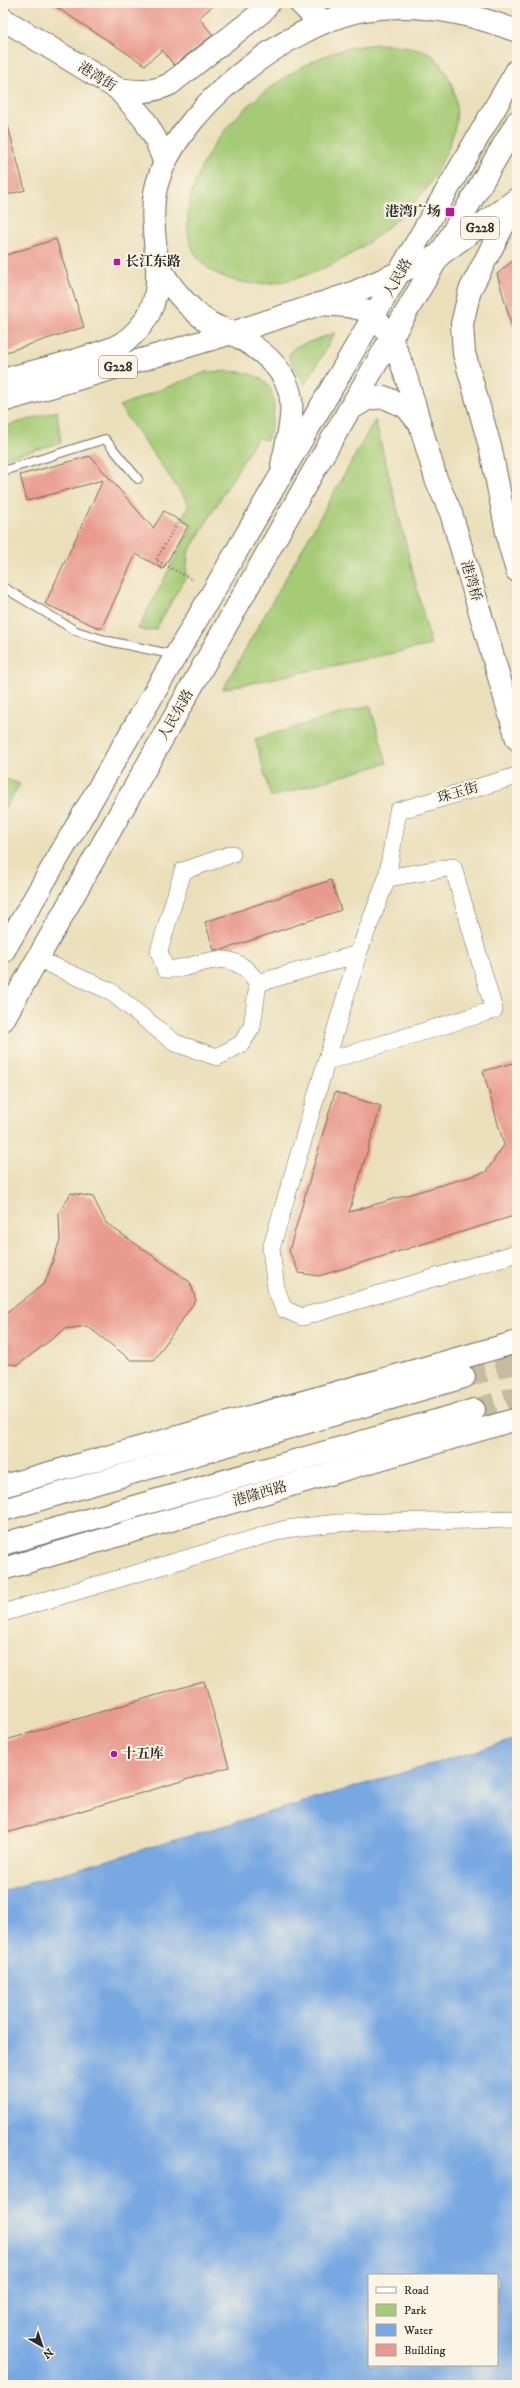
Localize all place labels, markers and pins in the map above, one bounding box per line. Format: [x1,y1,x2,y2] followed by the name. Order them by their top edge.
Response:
[385,203,441,221] place label: 港湾广场
[444,206,456,218] marker: 港湾广场
[125,253,181,271] place label: 长江东路
[112,257,122,267] marker: 长江东路
[122,1745,164,1763] place label: 十五库
[109,1749,119,1759] marker: 十五库

